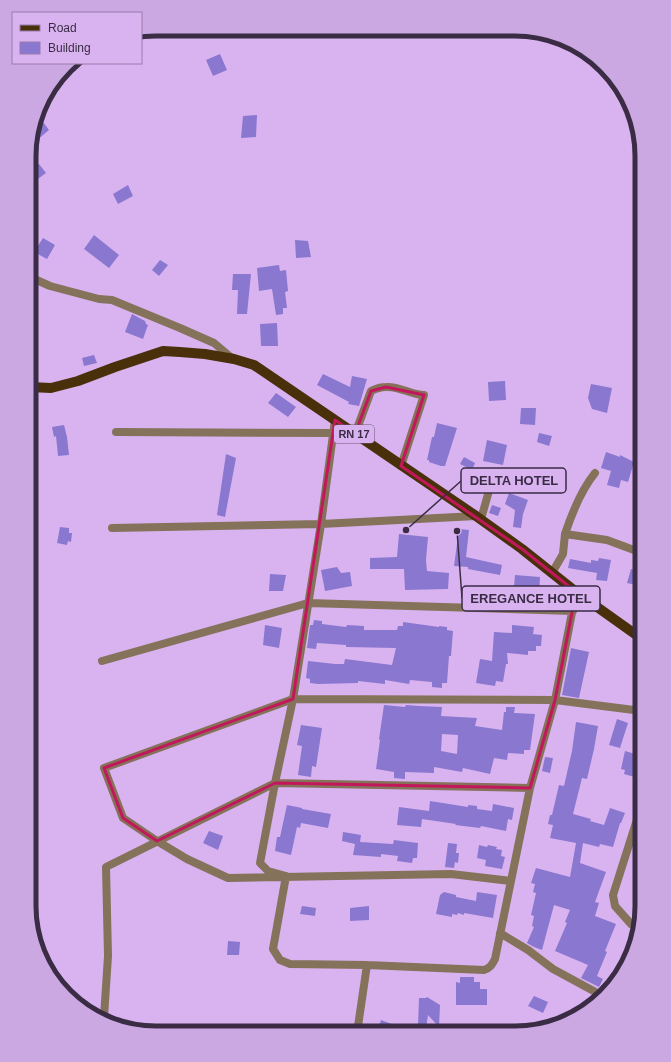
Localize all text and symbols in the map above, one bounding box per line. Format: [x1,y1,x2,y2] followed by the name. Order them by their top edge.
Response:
[12,12,142,64] legend
[48,21,77,35] text: Road
[48,41,91,55] text: Building
[334,425,374,443] road number: RN 17
[461,468,566,493] callout: DELTA HOTEL
[470,473,558,488] text: DELTA HOTEL
[462,586,600,611] callout: EREGANCE HOTEL
[470,591,592,606] text: EREGANCE HOTEL

